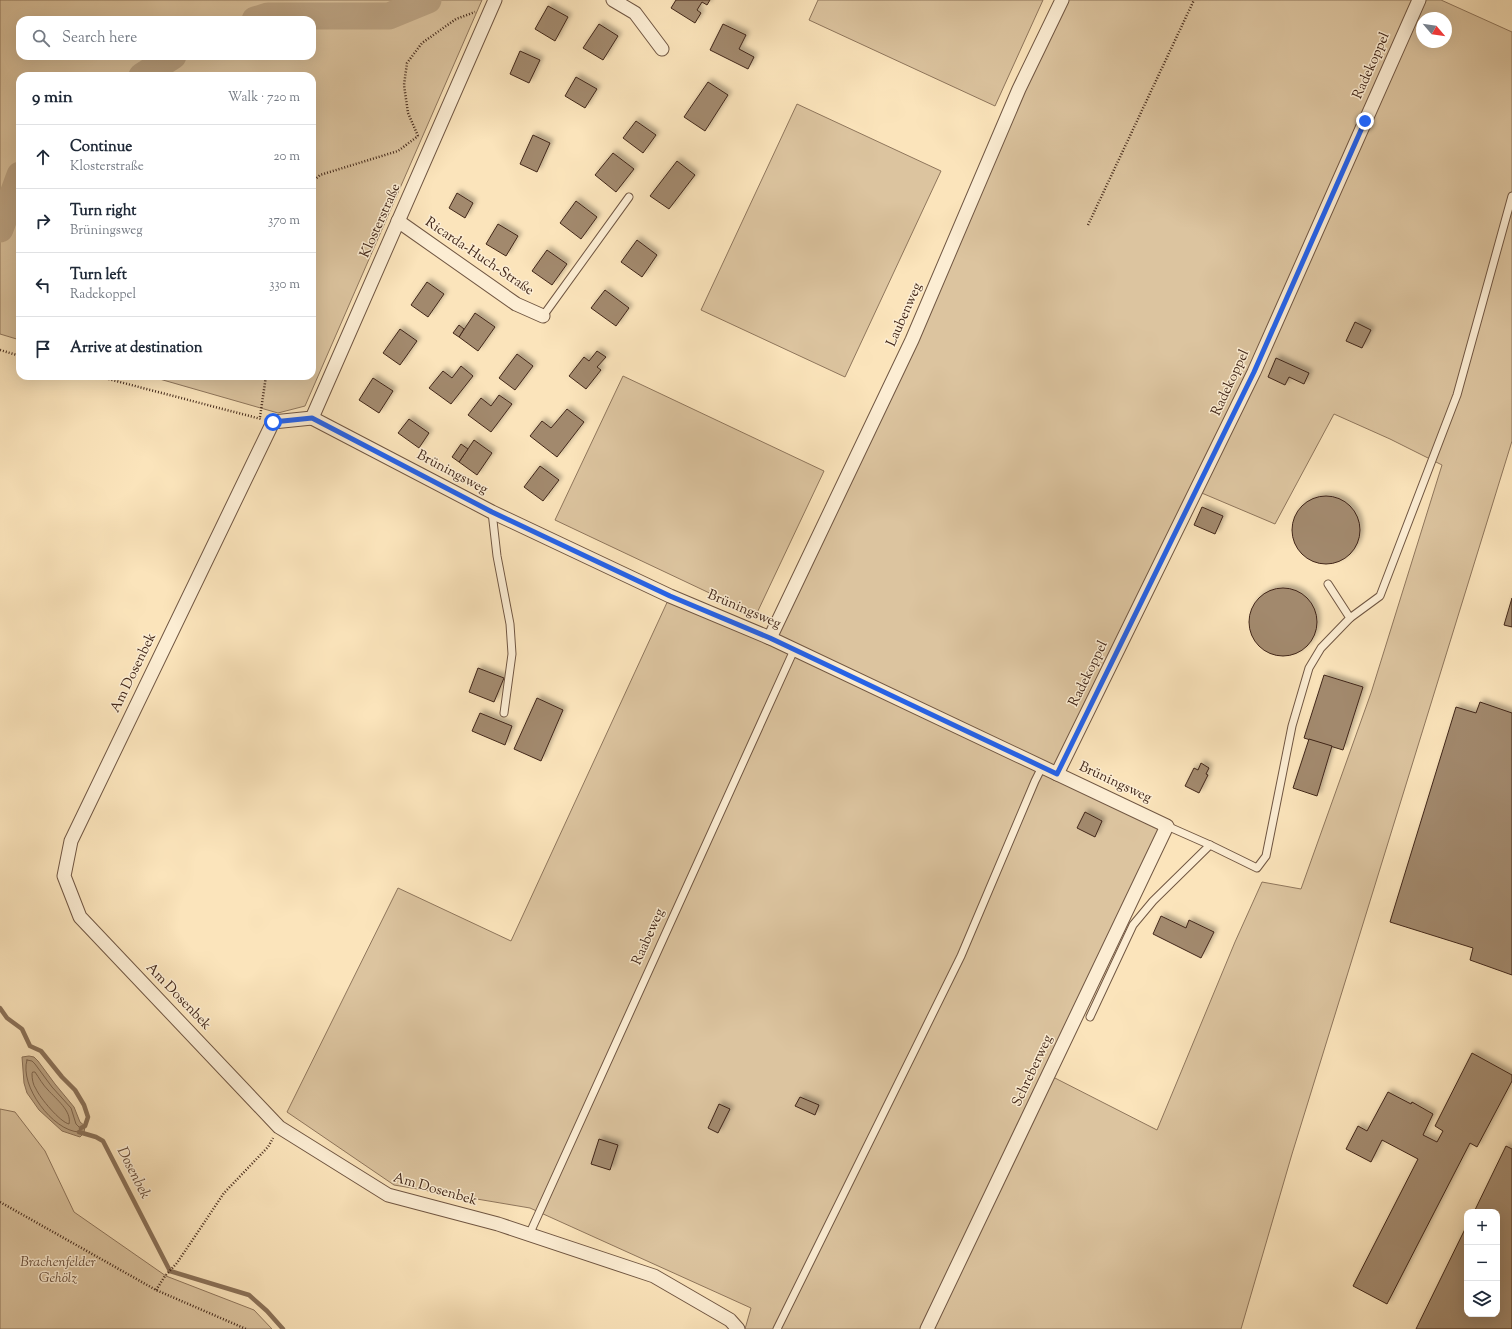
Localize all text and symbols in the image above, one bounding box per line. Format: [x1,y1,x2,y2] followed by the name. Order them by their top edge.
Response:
[1416,12,1452,48] north arrow
[16,16,316,60] search box
[30,27,52,49] icon: search
[62,28,137,49] text: Search here
[1348,29,1396,103] street label: Radekoppel
[32,86,73,110] text: 9 min
[228,89,300,107] text: Walk · 720 m
[1356,112,1374,130] route end
[70,137,132,158] text: Continue
[32,146,54,168] icon: ahead
[274,148,300,166] text: 20 m
[70,158,144,176] text: Klosterstraße
[356,181,406,261] street label: Klosterstraße
[70,201,136,222] text: Turn right
[32,210,54,232] icon: right
[268,212,300,230] text: 370 m
[420,213,538,301] street label: Ricarda-Huch-Straße
[70,222,143,240] text: Brüningsweg
[70,265,127,286] text: Turn left
[32,274,54,296] icon: left
[269,276,300,294] text: 330 m
[882,280,928,350] street label: Laubenweg
[70,286,136,304] text: Radekoppel
[32,338,54,360] icon: arrive
[70,338,203,359] text: Arrive at destination
[1207,346,1255,419] street label: Radekoppel
[264,413,282,431] route start
[413,446,491,500] street label: Brüningsweg
[704,586,784,635] street label: Brüningsweg
[106,629,162,716] street label: Am Dosenbek
[1064,638,1114,710] street label: Radekoppel
[1075,757,1155,809] street label: Brüningsweg
[628,905,670,969] street label: Raabeweg
[141,959,216,1035] street label: Am Dosenbek
[1008,1032,1058,1110] street label: Schreberweg
[111,1143,155,1203] water label: Dosenbek
[391,1168,480,1212] street label: Am Dosenbek
[1464,1209,1500,1317] map controls
[1464,1209,1500,1245] button: +
[1464,1245,1500,1281] button: −
[20,1253,96,1289] park label: Brachenfelder Gehölz
[1464,1281,1500,1317] button: layers

